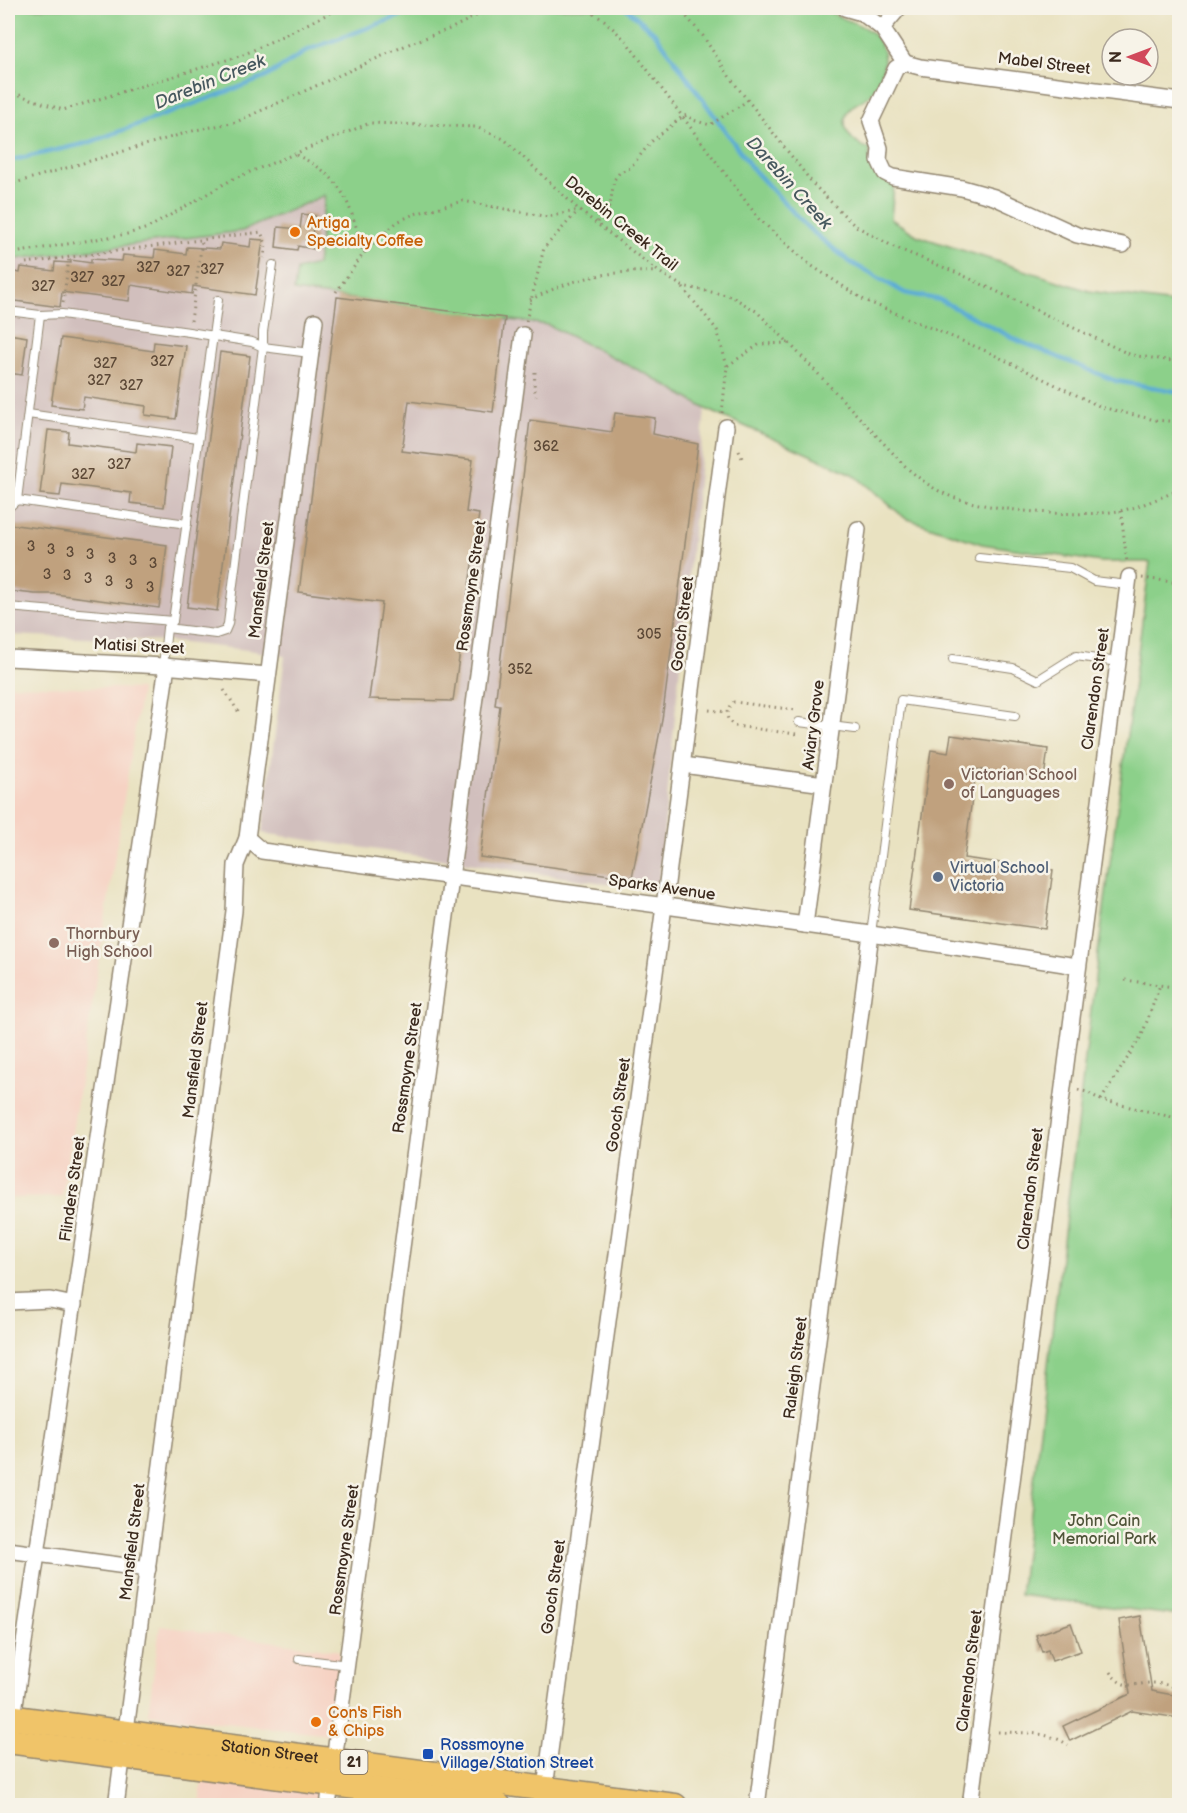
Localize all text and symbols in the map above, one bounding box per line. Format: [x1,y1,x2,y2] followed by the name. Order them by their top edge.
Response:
[1100,27,1160,87] north arrow
[997,49,1091,79] street label: Mabel Street
[151,50,270,114] water label: Darebin Creek
[1107,51,1126,63] text: N
[742,132,837,235] water label: Darebin Creek
[561,173,681,275] street label: Darebin Creek Trail
[307,214,424,251] place label: Artiga Specialty Coffee
[288,225,302,239] marker: Artiga Specialty Coffee
[136,259,160,276] house number: 327
[200,261,224,278] house number: 327
[166,263,190,280] house number: 327
[70,269,94,286] house number: 327
[101,273,125,290] house number: 327
[31,278,55,295] house number: 327
[150,353,174,370] house number: 327
[93,355,117,372] house number: 327
[87,372,111,389] house number: 327
[119,377,143,394] house number: 327
[533,438,559,455] house number: 362
[107,456,131,473] house number: 327
[71,466,95,483] house number: 327
[453,519,491,653] street label: Rossmoyne Street
[245,520,279,640] street label: Mansfield Street
[27,538,35,555] house number: 3
[47,541,55,558] house number: 3
[66,544,74,561] house number: 3
[86,546,94,563] house number: 3
[108,550,116,567] house number: 3
[129,552,137,569] house number: 3
[149,555,157,572] house number: 3
[43,566,51,583] house number: 3
[63,567,71,584] house number: 3
[84,570,92,587] house number: 3
[105,573,113,590] house number: 3
[668,575,698,673] street label: Gooch Street
[125,576,133,593] house number: 3
[146,579,154,596] house number: 3
[637,626,661,643] house number: 305
[1078,627,1114,751] street label: Clarendon Street
[93,635,185,659] street label: Matisi Street
[508,661,533,678] house number: 352
[799,678,829,771] street label: Aviary Grove
[961,766,1077,803] place label: Victorian School of Languages
[942,777,956,791] marker: Victorian School of Languages
[950,859,1049,896] place label: Virtual School Victoria
[931,870,945,884] marker: Virtual School Victoria
[607,871,717,905] street label: Sparks Avenue
[66,925,152,962] place label: Thornbury High School
[47,936,61,950] marker: Thornbury High School
[179,1000,213,1120] street label: Mansfield Street
[389,1001,427,1135] street label: Rossmoyne Street
[603,1056,635,1154] street label: Gooch Street
[1014,1127,1048,1251] street label: Clarendon Street
[56,1135,90,1243] street label: Flinders Street
[780,1316,812,1420] street label: Raleigh Street
[116,1482,150,1602] street label: Mansfield Street
[326,1483,364,1617] street label: Rossmoyne Street
[1052,1512,1156,1549] park label: John Cain Memorial Park
[538,1538,570,1636] street label: Gooch Street
[953,1609,987,1733] street label: Clarendon Street
[328,1704,402,1741] place label: Con's Fish & Chips
[309,1715,323,1729] marker: Con's Fish & Chips
[220,1736,320,1768] street label: Station Street
[440,1736,594,1773] place label: Rossmoyne Village/Station Street
[421,1747,435,1761] marker: Rossmoyne Village/Station Street
[340,1750,368,1774] road number: 21

